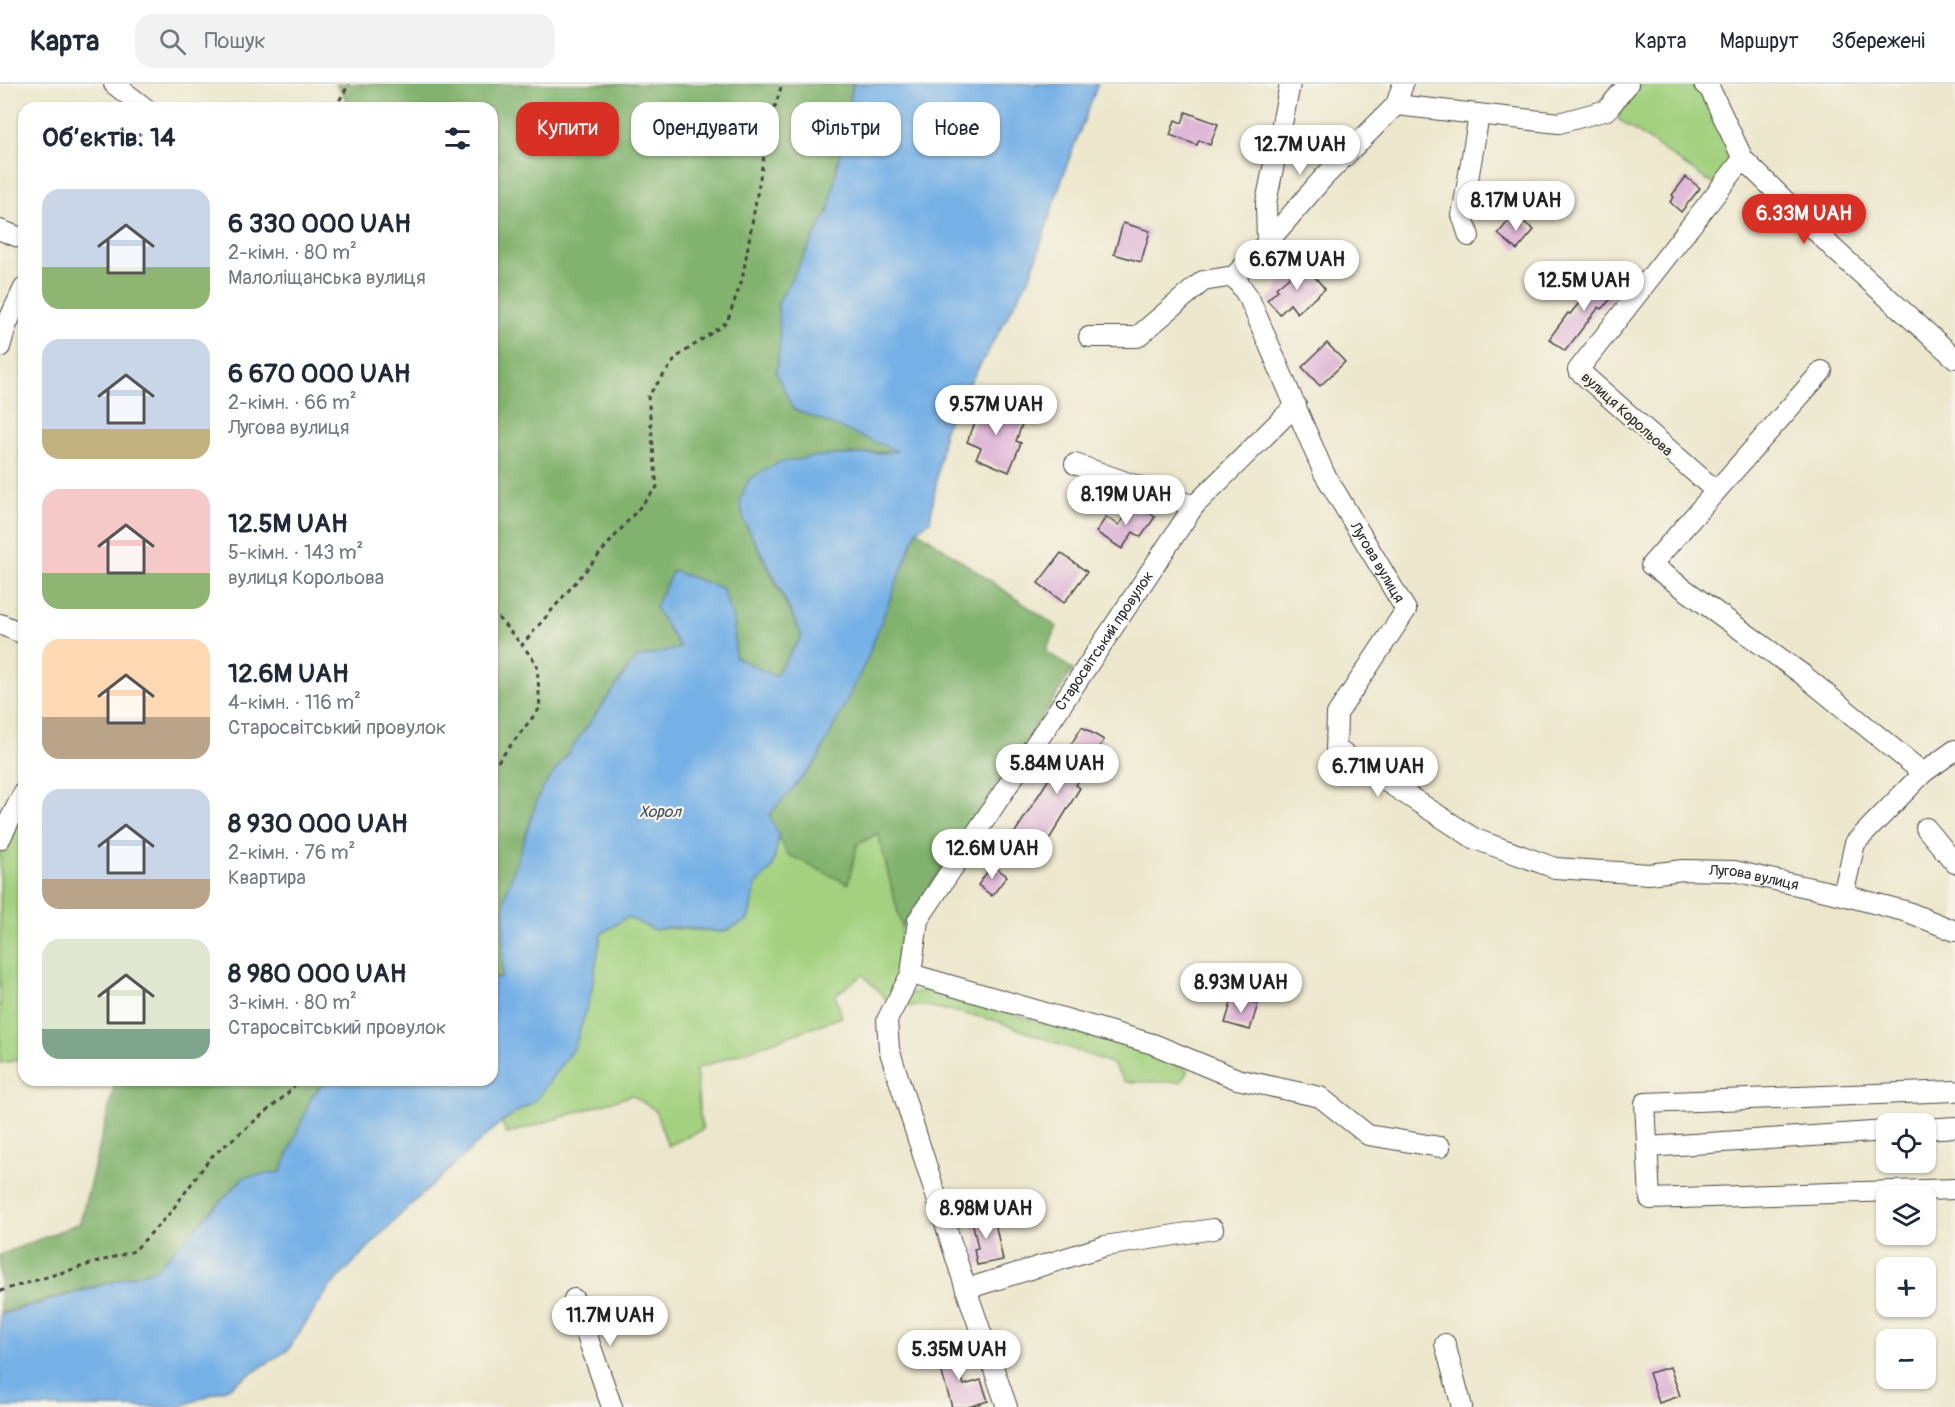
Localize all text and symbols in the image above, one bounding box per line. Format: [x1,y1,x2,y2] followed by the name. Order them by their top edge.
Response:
[135,14,555,68] search box
[30,24,99,59] text: Карта
[156,25,189,58] icon: search
[204,27,266,55] text: Пошук
[1635,28,1687,55] text: Карта
[1720,28,1799,55] text: Маршрут
[1832,28,1925,55] text: Збережені
[516,102,619,156] chip: Купити
[631,102,779,156] chip: Орендувати
[791,102,901,156] chip: Фільтри
[913,102,1000,156] chip: Нове
[42,122,175,154] text: Об’єктів: 14
[441,122,474,155] icon: filters
[1231,125,1369,176] pin: 12.7M UAH
[1254,132,1346,157] text: 12.7M UAH
[1447,181,1585,232] pin: 8.17M UAH
[1471,188,1561,213] text: 8.17M UAH
[1735,194,1873,245] pin: 6.33M UAH
[1756,201,1852,226] text: 6.33M UAH
[228,208,411,240] text: 6 330 000 UAH
[90,213,162,285] icon: home
[228,240,357,265] text: 2-кімн. · 80 m²
[1228,240,1366,291] pin: 6.67M UAH
[1249,247,1345,272] text: 6.67M UAH
[1515,261,1653,312] pin: 12.5M UAH
[228,265,426,290] text: Малоліщанська вулиця
[1538,268,1630,293] text: 12.5M UAH
[228,358,410,390] text: 6 670 000 UAH
[90,363,162,435] icon: home
[1577,368,1677,461] street label: вулиця Корольова
[927,385,1065,436] pin: 9.57M UAH
[228,390,356,415] text: 2-кімн. · 66 m²
[949,392,1043,417] text: 9.57M UAH
[228,415,349,440] text: Лугова вулиця
[1057,475,1195,526] pin: 8.19M UAH
[1081,482,1171,507] text: 8.19M UAH
[228,508,347,540] text: 12.5M UAH
[90,513,162,585] icon: home
[1345,518,1409,606] street label: Лугова вулиця
[228,540,363,565] text: 5-кімн. · 143 m²
[228,565,384,590] text: вулиця Корольова
[1051,567,1158,714] street label: Старосвітський провулок
[228,658,348,690] text: 12.6M UAH
[90,663,162,735] icon: home
[228,690,361,715] text: 4-кімн. · 116 m²
[228,715,446,740] text: Старосвітський провулок
[988,744,1126,795] pin: 5.84M UAH
[1309,747,1447,798] pin: 6.71M UAH
[1010,751,1104,776] text: 5.84M UAH
[1332,754,1424,779] text: 6.71M UAH
[639,802,682,822] water label: Хорол
[228,808,408,840] text: 8 930 000 UAH
[90,813,162,885] icon: home
[923,829,1061,880] pin: 12.6M UAH
[946,836,1038,861] text: 12.6M UAH
[228,840,355,865] text: 2-кімн. · 76 m²
[1708,861,1800,895] street label: Лугова вулиця
[228,865,306,890] text: Квартира
[228,958,406,990] text: 8 980 000 UAH
[90,963,162,1035] icon: home
[1172,963,1310,1014] pin: 8.93M UAH
[1194,970,1288,995] text: 8.93M UAH
[228,990,357,1015] text: 3-кімн. · 80 m²
[228,1015,446,1040] text: Старосвітський провулок
[1876,1113,1936,1389] map controls
[1876,1113,1936,1173] button: locate
[1876,1185,1936,1245] button: layers
[917,1189,1055,1240] pin: 8.98M UAH
[940,1196,1032,1221] text: 8.98M UAH
[1876,1257,1936,1317] button: +
[541,1296,679,1347] pin: 11.7M UAH
[566,1303,654,1328] text: 11.7M UAH
[1876,1329,1936,1389] button: −
[890,1330,1028,1381] pin: 5.35M UAH
[912,1337,1006,1362] text: 5.35M UAH

